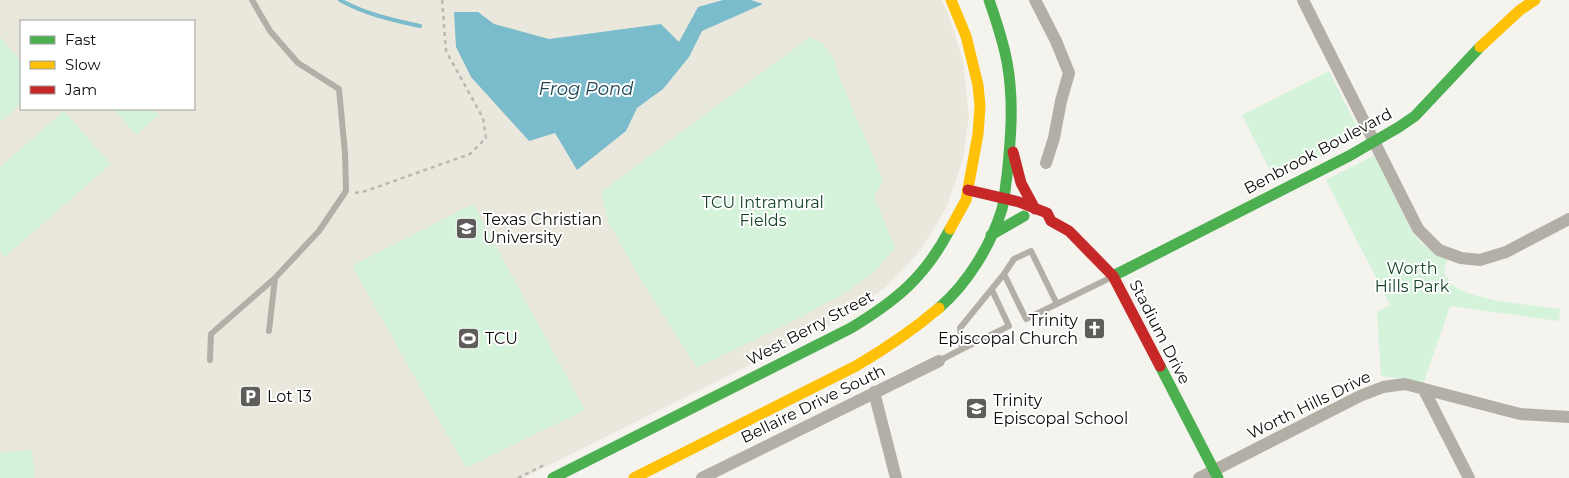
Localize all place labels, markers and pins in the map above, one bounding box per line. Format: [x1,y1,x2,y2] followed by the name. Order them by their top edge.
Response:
[483,210,602,247] place label: Texas Christian University
[455,216,479,240] school or university icon: Texas Christian University
[938,311,1078,348] place label: Trinity Episcopal Church
[1082,317,1106,341] church icon: Trinity Episcopal Church
[457,326,481,350] sports icon: TCU
[485,329,518,348] place label: TCU
[239,384,263,408] parking icon: Lot 13
[267,387,312,406] place label: Lot 13
[993,391,1128,428] place label: Trinity Episcopal School
[965,397,989,421] school or university icon: Trinity Episcopal School

